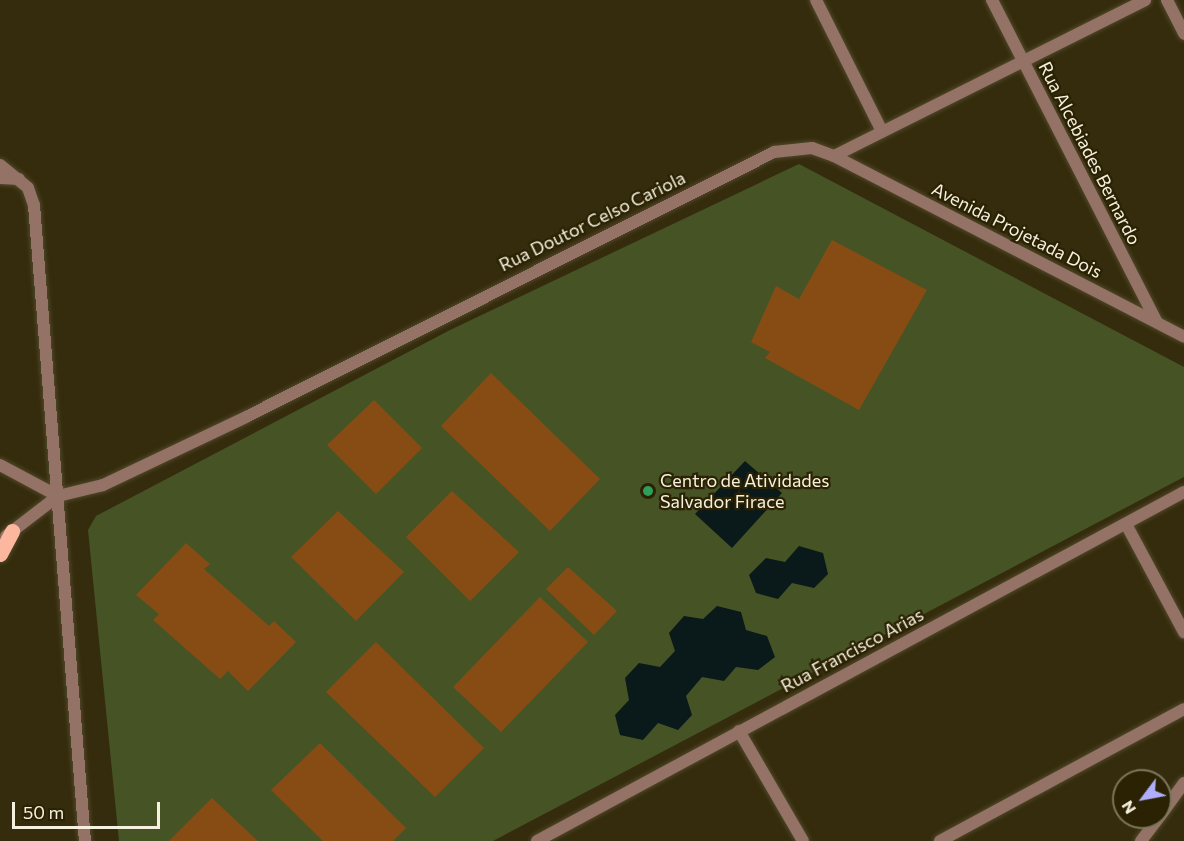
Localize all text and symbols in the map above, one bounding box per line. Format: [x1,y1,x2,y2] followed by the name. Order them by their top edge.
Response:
[1034,58,1146,248] street label: Rua Alcebiades Bernardo
[495,166,689,276] street label: Rua Doutor Celso Cariola
[928,178,1106,282] street label: Avenida Projetada Dois
[660,470,829,512] place label: Centro de Atividades Salvador Firace
[641,484,655,498] marker: Centro de Atividades Salvador Firace
[777,603,927,697] street label: Rua Francisco Arias
[1112,769,1172,829] north arrow
[15,790,164,828] scale bar
[1117,798,1139,818] text: N
[23,801,64,823] text: 50 m

